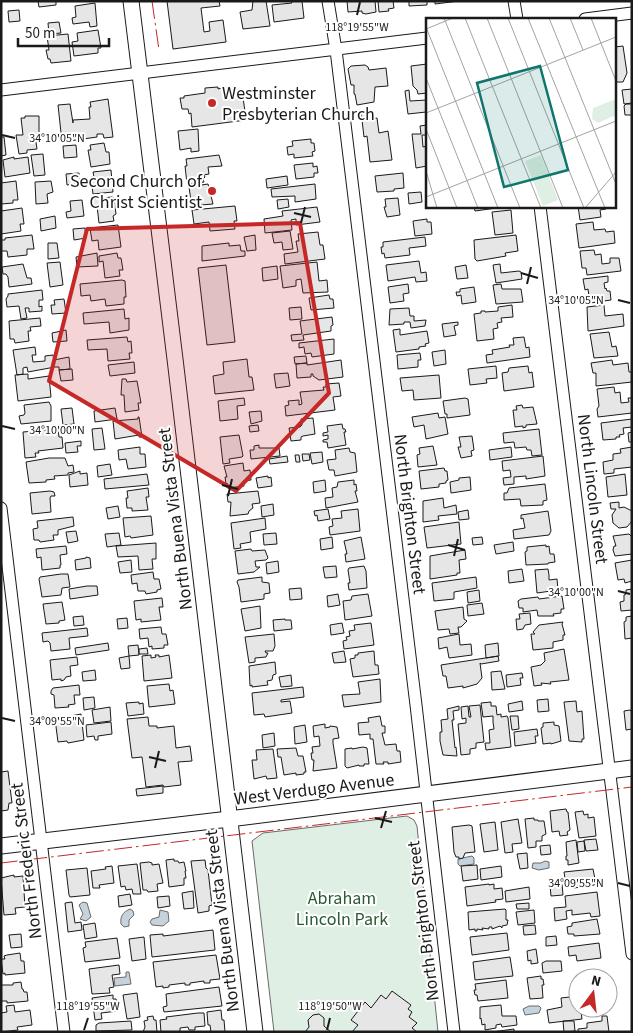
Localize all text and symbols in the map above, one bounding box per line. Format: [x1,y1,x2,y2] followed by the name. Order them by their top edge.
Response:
[18,15,109,47] scale bar
[426,18,616,208] inset map
[325,19,389,36] text: 118°19'55"W
[25,23,55,44] text: 50 m
[222,81,375,127] place label: Westminster Presbyterian Church
[206,97,218,109] marker: Westminster Presbyterian Church
[29,130,85,147] text: 34°10'05"N
[70,169,203,215] place label: Second Church of Christ Scientist
[206,185,218,197] marker: Second Church of Christ Scientist
[548,292,604,309] text: 34°10'05"N
[571,413,614,565] street label: North Lincoln Street
[29,422,85,439] text: 34°10'00"N
[152,426,199,611] street label: North Buena Vista Street
[387,432,432,596] street label: North Brighton Street
[548,584,604,601] text: 34°10'00"N
[29,713,85,730] text: 34°09'55"N
[232,767,396,812] street label: West Verdugo Avenue
[5,781,48,940] street label: North Frederic Street
[199,828,246,1013] street label: North Buena Vista Street
[401,839,446,1003] street label: North Brighton Street
[548,875,604,892] text: 34°09'55"N
[296,886,388,932] park label: Abraham Lincoln Park
[568,968,618,1018] north arrow
[589,971,603,992] text: N
[56,998,120,1015] text: 118°19'55"W
[298,998,362,1015] text: 118°19'50"W

